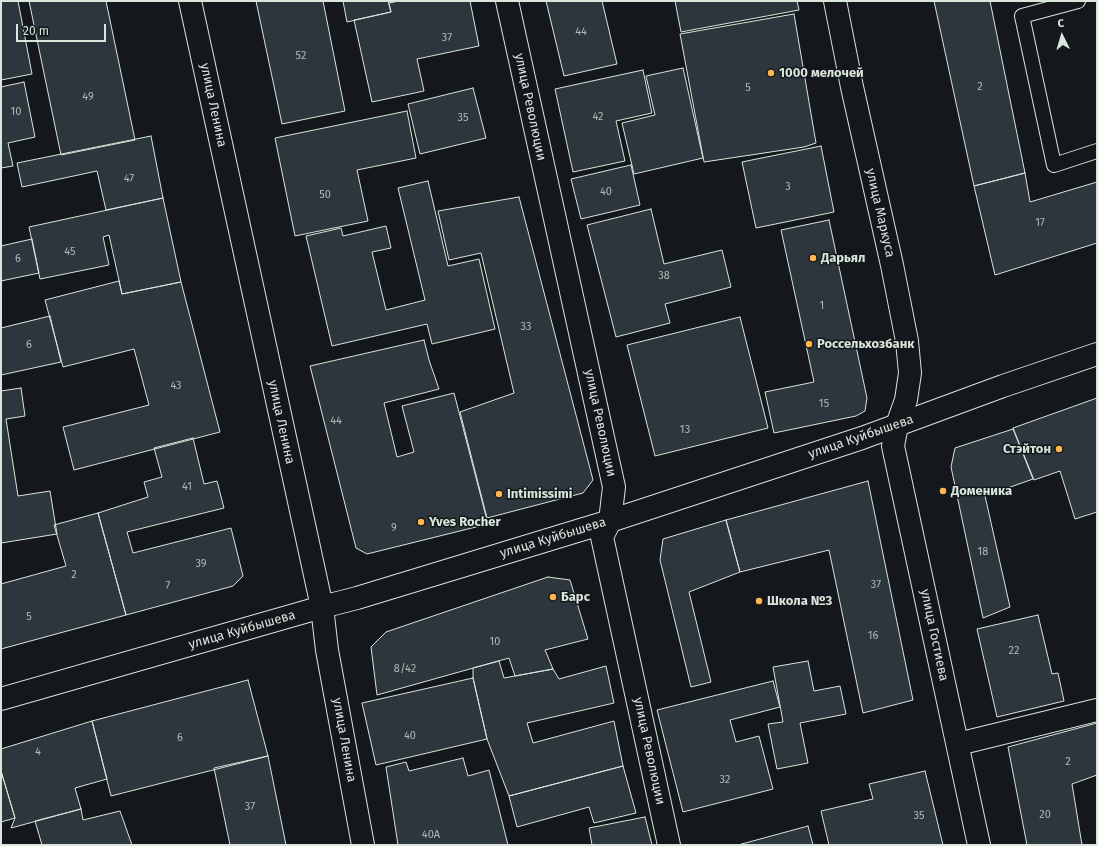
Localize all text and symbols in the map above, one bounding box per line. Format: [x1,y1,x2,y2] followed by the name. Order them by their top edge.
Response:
[18,16,108,42] scale bar
[1042,16,1082,56] north arrow
[1057,17,1065,30] text: С
[23,24,49,38] text: 20 m
[575,25,587,39] house number: 44
[442,31,452,45] house number: 37
[296,49,306,63] house number: 52
[511,52,549,162] street label: улица Революции
[196,62,230,148] street label: улица Ленина
[779,65,864,81] place label: 1000 мелочей
[766,68,776,78] marker: 1000 мелочей
[977,80,983,94] house number: 2
[745,81,751,95] house number: 5
[82,90,94,104] house number: 49
[11,105,21,119] house number: 10
[592,110,604,124] house number: 42
[458,111,468,125] house number: 35
[862,167,898,259] street label: улица Маркуса
[124,172,134,186] house number: 47
[785,180,791,194] house number: 3
[600,185,612,199] house number: 40
[319,188,331,202] house number: 50
[1035,216,1045,230] house number: 17
[64,245,76,259] house number: 45
[821,250,865,266] place label: Дарьял
[15,252,21,266] house number: 6
[808,253,818,263] marker: Дарьял
[658,269,670,283] house number: 38
[820,299,824,313] house number: 1
[521,320,531,334] house number: 33
[817,336,914,352] place label: Россельхозбанк
[26,338,32,352] house number: 6
[804,339,814,349] marker: Россельхозбанк
[581,368,619,478] street label: улица Революции
[170,379,182,393] house number: 43
[264,379,298,465] street label: улица Ленина
[819,397,829,411] house number: 15
[806,412,916,462] street label: улица Куйбышева
[330,414,342,428] house number: 44
[680,423,690,437] house number: 13
[1003,441,1051,457] place label: Стэйтон
[1054,444,1064,454] marker: Стэйтон
[182,480,192,494] house number: 41
[951,483,1012,499] place label: Доменика
[507,486,572,502] place label: Intimissimi
[938,486,948,496] marker: Доменика
[494,489,504,499] marker: Intimissimi
[429,514,501,530] place label: Yves Rocher
[498,514,608,562] street label: улица Куйбышева
[416,517,426,527] marker: Yves Rocher
[391,521,397,535] house number: 9
[978,545,988,559] house number: 18
[195,557,207,571] house number: 39
[71,568,77,582] house number: 2
[871,578,881,592] house number: 37
[166,579,170,593] house number: 7
[917,588,951,682] street label: улица Гостиева
[561,589,590,605] place label: Барс
[548,592,558,602] marker: Барс
[767,593,832,609] place label: Школа №3
[754,596,764,606] marker: Школа №3
[187,607,297,653] street label: улица Куйбышева
[26,610,32,624] house number: 5
[868,629,878,643] house number: 16
[490,635,500,649] house number: 10
[1009,644,1019,658] house number: 22
[394,662,416,676] house number: 8/42
[329,696,359,784] street label: улица Ленина
[630,696,668,806] street label: улица Революции
[404,729,416,743] house number: 40
[177,731,183,745] house number: 6
[35,745,41,759] house number: 4
[1065,755,1071,769] house number: 2
[720,773,730,787] house number: 32
[245,800,255,814] house number: 37
[1039,808,1051,822] house number: 20
[914,809,924,823] house number: 35
[422,828,440,842] house number: 40А

